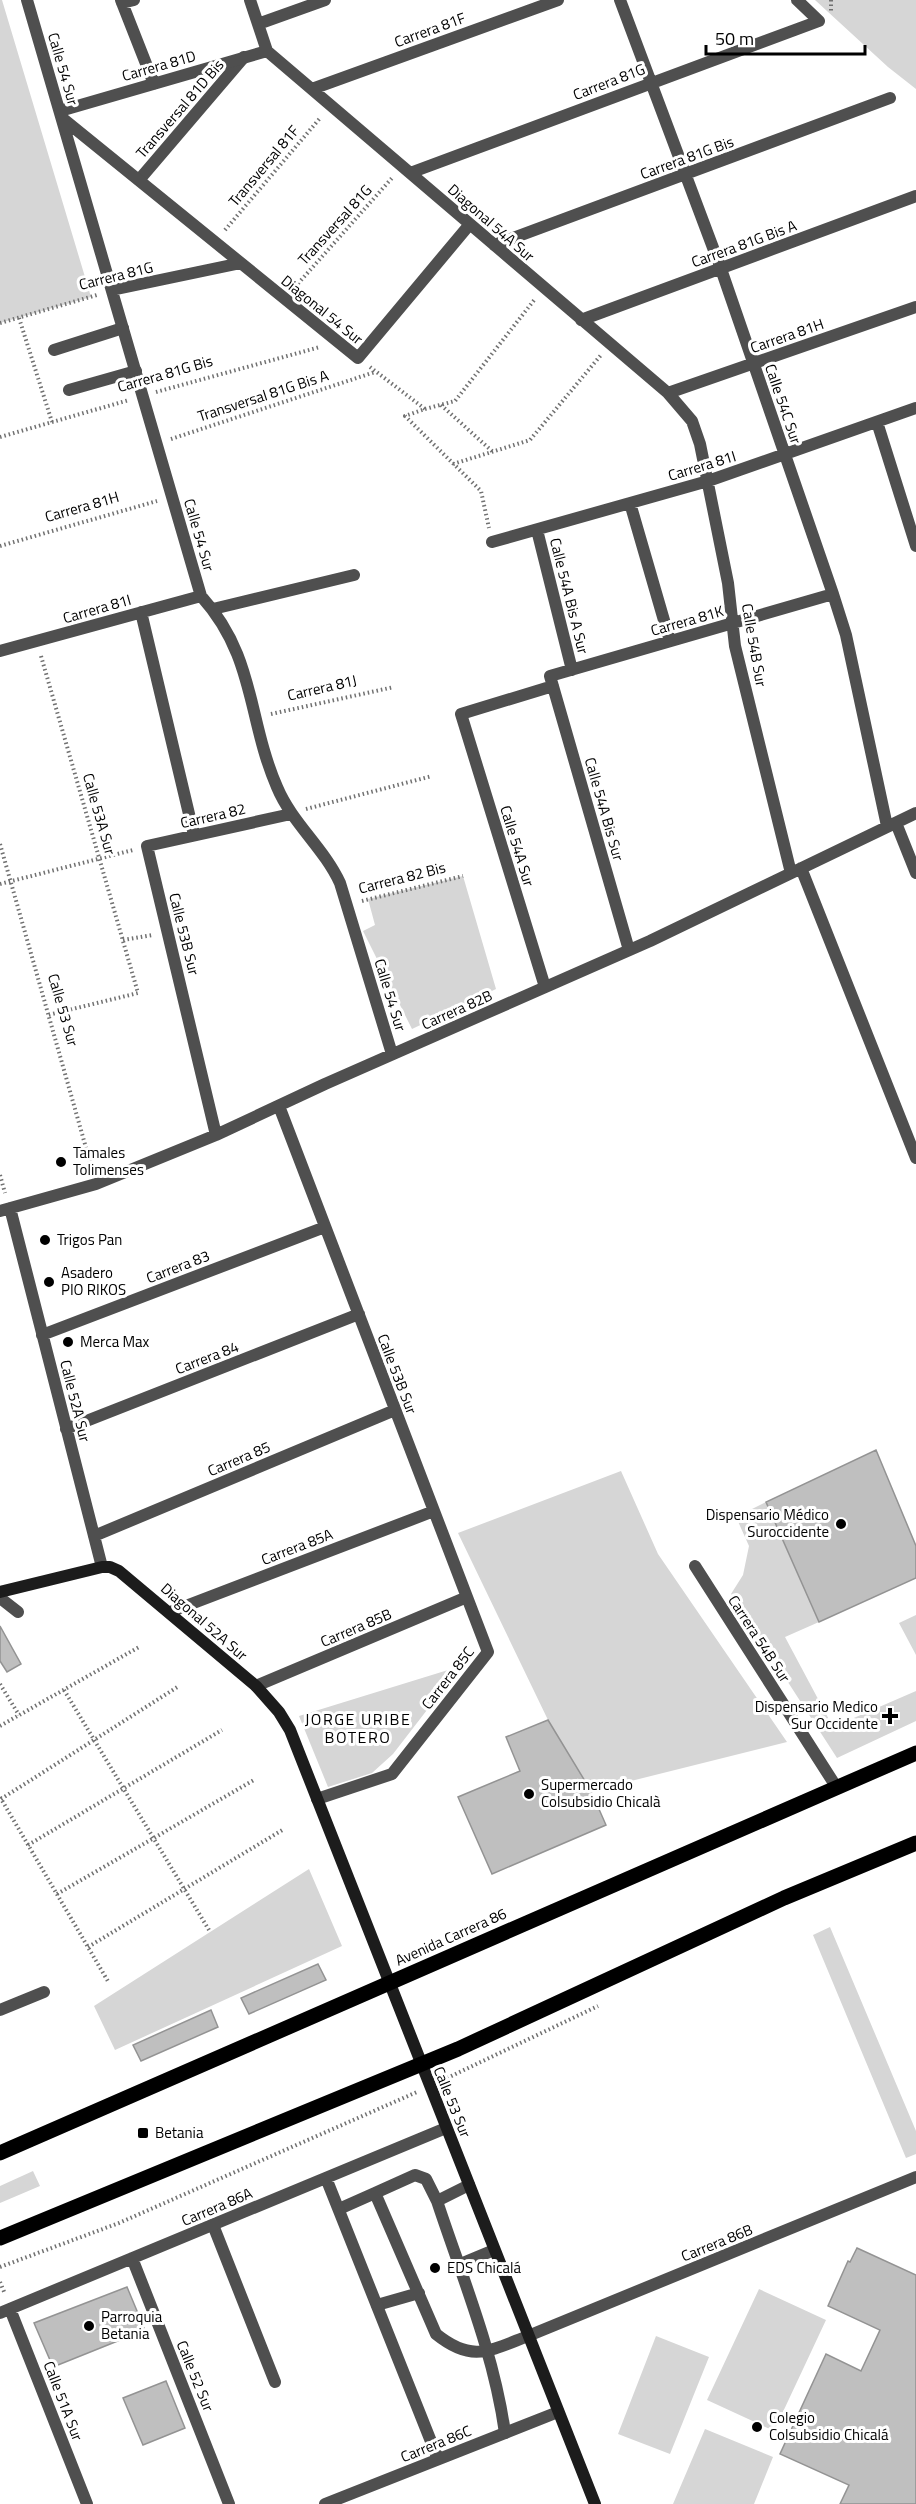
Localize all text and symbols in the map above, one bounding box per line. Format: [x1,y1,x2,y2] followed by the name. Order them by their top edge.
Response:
[391,6,469,53] street label: Carrera 81F
[706,18,865,56] scale bar
[715,25,754,52] text: 50 m
[42,30,85,108] street label: Calle 54 Sur
[119,44,199,87] street label: Carrera 81D
[130,54,229,163] street label: Transversal 81D Bis
[569,57,648,106] street label: Carrera 81G
[223,120,305,211] street label: Transversal 81F
[637,130,737,185] street label: Carrera 81G Bis
[443,178,540,267] street label: Diagonal 54A Sur
[292,179,377,270] street label: Transversal 81G
[688,214,800,273] street label: Carrera 81G Bis A
[76,255,155,296] street label: Carrera 81G
[276,269,368,350] street label: Diagonal 54 Sur
[747,312,827,359] street label: Carrera 81H
[114,349,215,398] street label: Carrera 81G Bis
[759,361,808,447] street label: Calle 54C Sur
[194,363,331,428] street label: Transversal 81G Bis A
[665,444,739,487] street label: Carrera 81I
[42,485,122,528] street label: Carrera 81H
[178,496,221,574] street label: Calle 54 Sur
[544,535,595,656] street label: Calle 54A Bis A Sur
[60,588,134,629] street label: Carrera 81I
[648,599,726,642] street label: Carrera 81K
[736,602,773,688] street label: Calle 54B Sur
[285,668,359,707] street label: Carrera 81J
[579,754,630,863] street label: Calle 54A Bis Sur
[77,770,122,857] street label: Calle 53A Sur
[178,797,248,834] street label: Carrera 82
[494,802,541,889] street label: Calle 54A Sur
[356,856,448,899] street label: Carrera 82 Bis
[163,890,206,977] street label: Calle 53B Sur
[369,956,412,1034] street label: Calle 54 Sur
[42,971,85,1049] street label: Calle 53 Sur
[418,984,496,1035] street label: Carrera 82B
[73,1141,144,1181] place label: Tamales Tolimenses
[54,1155,68,1169] marker: Tamales Tolimenses
[57,1228,122,1251] place label: Trigos Pan
[38,1233,52,1247] marker: Trigos Pan
[143,1244,213,1289] street label: Carrera 83
[61,1261,126,1301] place label: Asadero PIO RIKOS
[42,1275,56,1289] marker: Asadero PIO RIKOS
[80,1330,150,1353] place label: Merca Max
[372,1330,423,1417] street label: Calle 53B Sur
[61,1335,75,1349] marker: Merca Max
[172,1335,242,1380] street label: Carrera 84
[54,1357,97,1444] street label: Calle 52A Sur
[204,1435,274,1482] street label: Carrera 85
[706,1503,829,1543] place label: Dispensario Médico Suroccidente
[834,1517,848,1531] marker: Dispensario Médico Suroccidente
[258,1522,336,1571] street label: Carrera 85A
[156,1577,253,1666] street label: Diagonal 52A Sur
[723,1590,796,1687] street label: Carrera 54B Sur
[317,1602,395,1653] street label: Carrera 85B
[416,1641,480,1714] street label: Carrera 85C
[755,1695,878,1735] place label: Dispensario Medico Sur Occidente
[305,1707,411,1749] district label: JORGE URIBE BOTERO
[883,1709,897,1723] marker: Dispensario Medico Sur Occidente
[541,1773,661,1813] place label: Supermercado Colsubsidio Chicalà
[522,1787,536,1801] marker: Supermercado Colsubsidio Chicalà
[391,1902,510,1971] street label: Avenida Carrera 86
[428,2063,477,2141] street label: Calle 53 Sur
[155,2121,204,2144] place label: Betania
[136,2126,150,2140] marker: Betania
[178,2181,256,2232] street label: Carrera 86A
[677,2218,756,2267] street label: Carrera 86B
[447,2256,521,2279] place label: EDS Chicalá
[428,2261,442,2275] marker: EDS Chicalá
[101,2305,163,2345] place label: Parroquia Betania
[82,2319,96,2333] marker: Parroquia Betania
[171,2337,220,2415] street label: Calle 52 Sur
[38,2358,89,2444] street label: Calle 51A Sur
[769,2406,889,2446] place label: Colegio Colsubsidio Chicalá
[397,2419,475,2468] street label: Carrera 86C
[750,2420,764,2434] marker: Colegio Colsubsidio Chicalá

